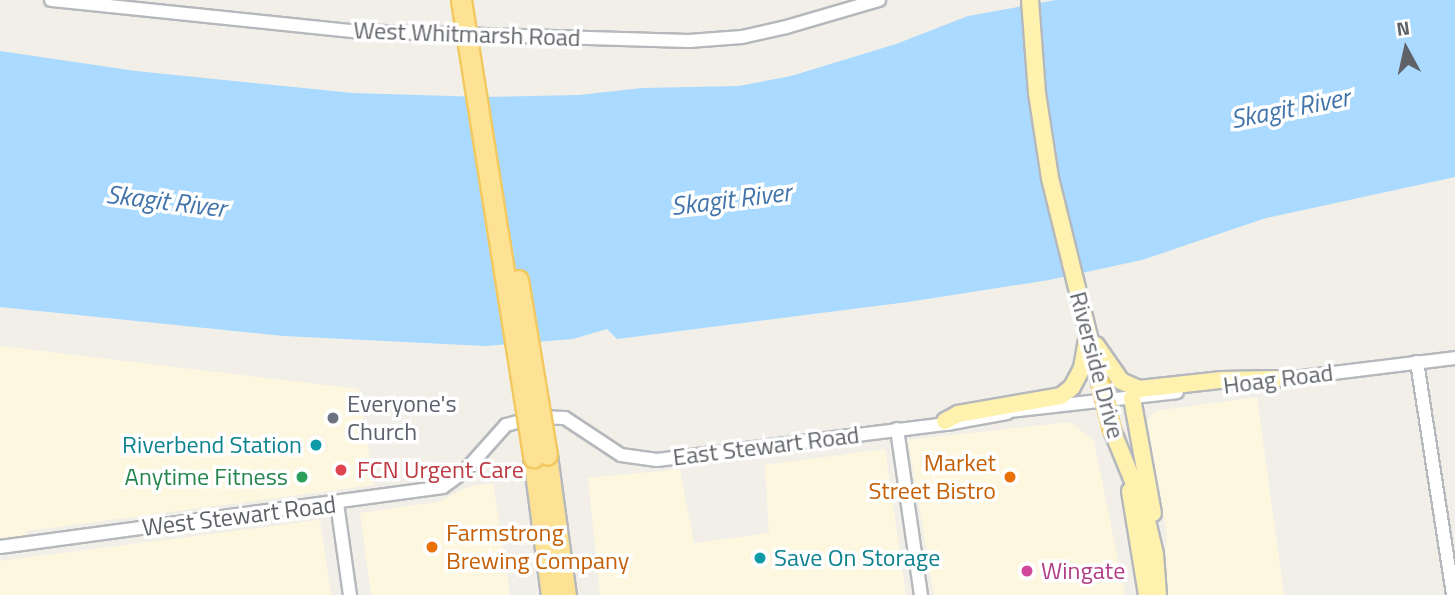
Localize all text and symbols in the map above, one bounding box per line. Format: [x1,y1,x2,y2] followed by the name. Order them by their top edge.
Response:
[1394,12,1412,43] text: N
[1371,14,1441,84] north arrow
[353,16,581,52] street label: West Whitmarsh Road
[1228,81,1352,135] water label: Skagit River
[669,176,793,222] water label: Skagit River
[104,178,228,224] water label: Skagit River
[1064,288,1130,442] street label: Riverside Drive
[1221,358,1335,400] street label: Hoag Road
[347,390,457,446] place label: Everyone's Church
[325,410,341,426] marker: Everyone's Church
[671,420,861,472] street label: East Stewart Road
[122,431,302,459] place label: Riverbend Station
[308,437,324,453] marker: Riverbend Station
[868,449,996,505] place label: Market Street Bistro
[357,456,524,484] place label: FCN Urgent Care
[331,460,351,480] marker: FCN Urgent Care
[125,463,288,491] place label: Anytime Fitness
[294,469,310,485] marker: Anytime Fitness
[1002,469,1018,485] marker: Market Street Bistro
[140,490,338,542] street label: West Stewart Road
[446,519,629,575] place label: Farmstrong Brewing Company
[424,539,440,555] marker: Farmstrong Brewing Company
[774,544,940,572] place label: Save On Storage
[752,550,768,566] marker: Save On Storage
[1041,557,1125,585] place label: Wingate
[1019,563,1035,579] marker: Wingate

